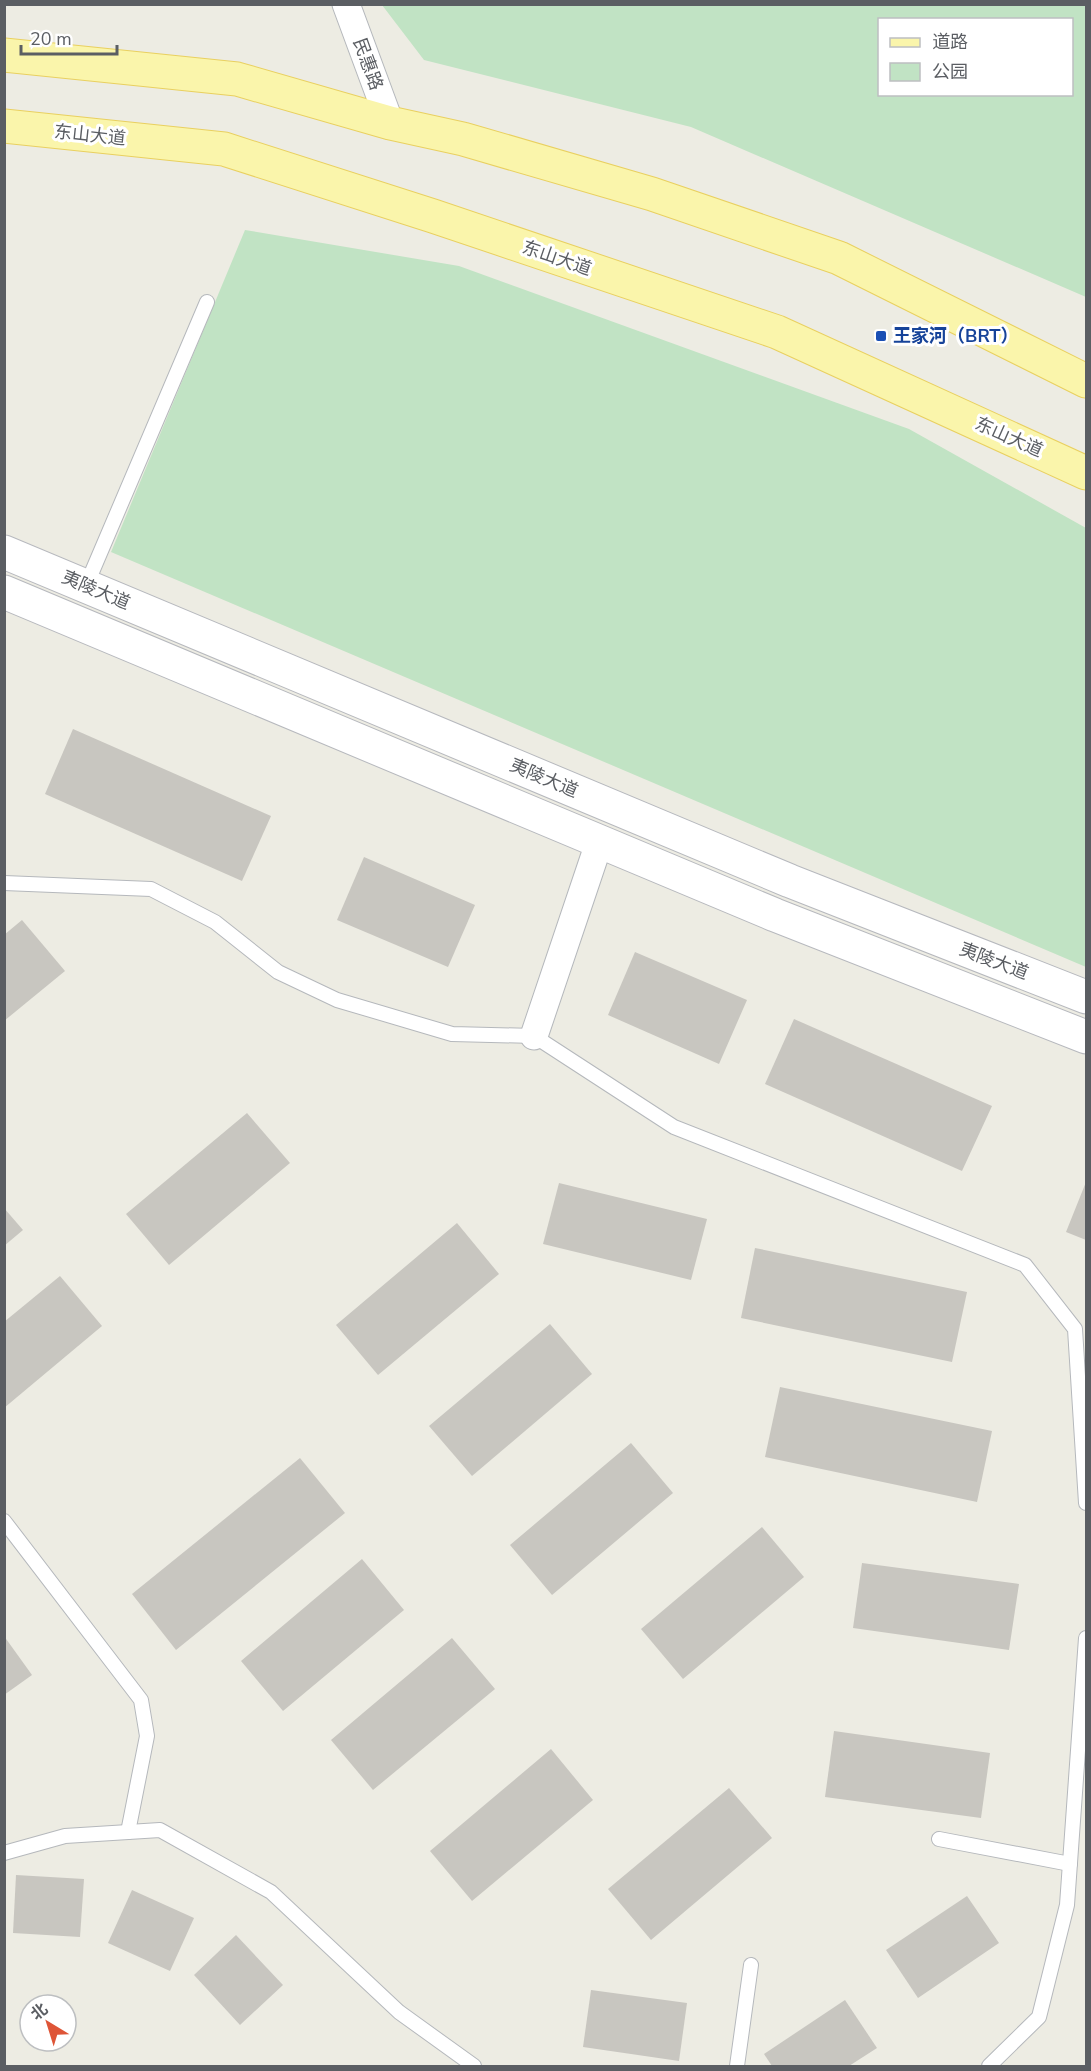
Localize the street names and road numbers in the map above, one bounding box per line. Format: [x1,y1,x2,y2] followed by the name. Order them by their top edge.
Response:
[347,35,389,93] street label: 民惠路
[53,119,127,151] street label: 东山大道
[519,235,595,281] street label: 东山大道
[971,411,1047,463] street label: 东山大道
[58,565,134,615] street label: 夷陵大道
[506,753,582,803] street label: 夷陵大道
[956,937,1032,985] street label: 夷陵大道

